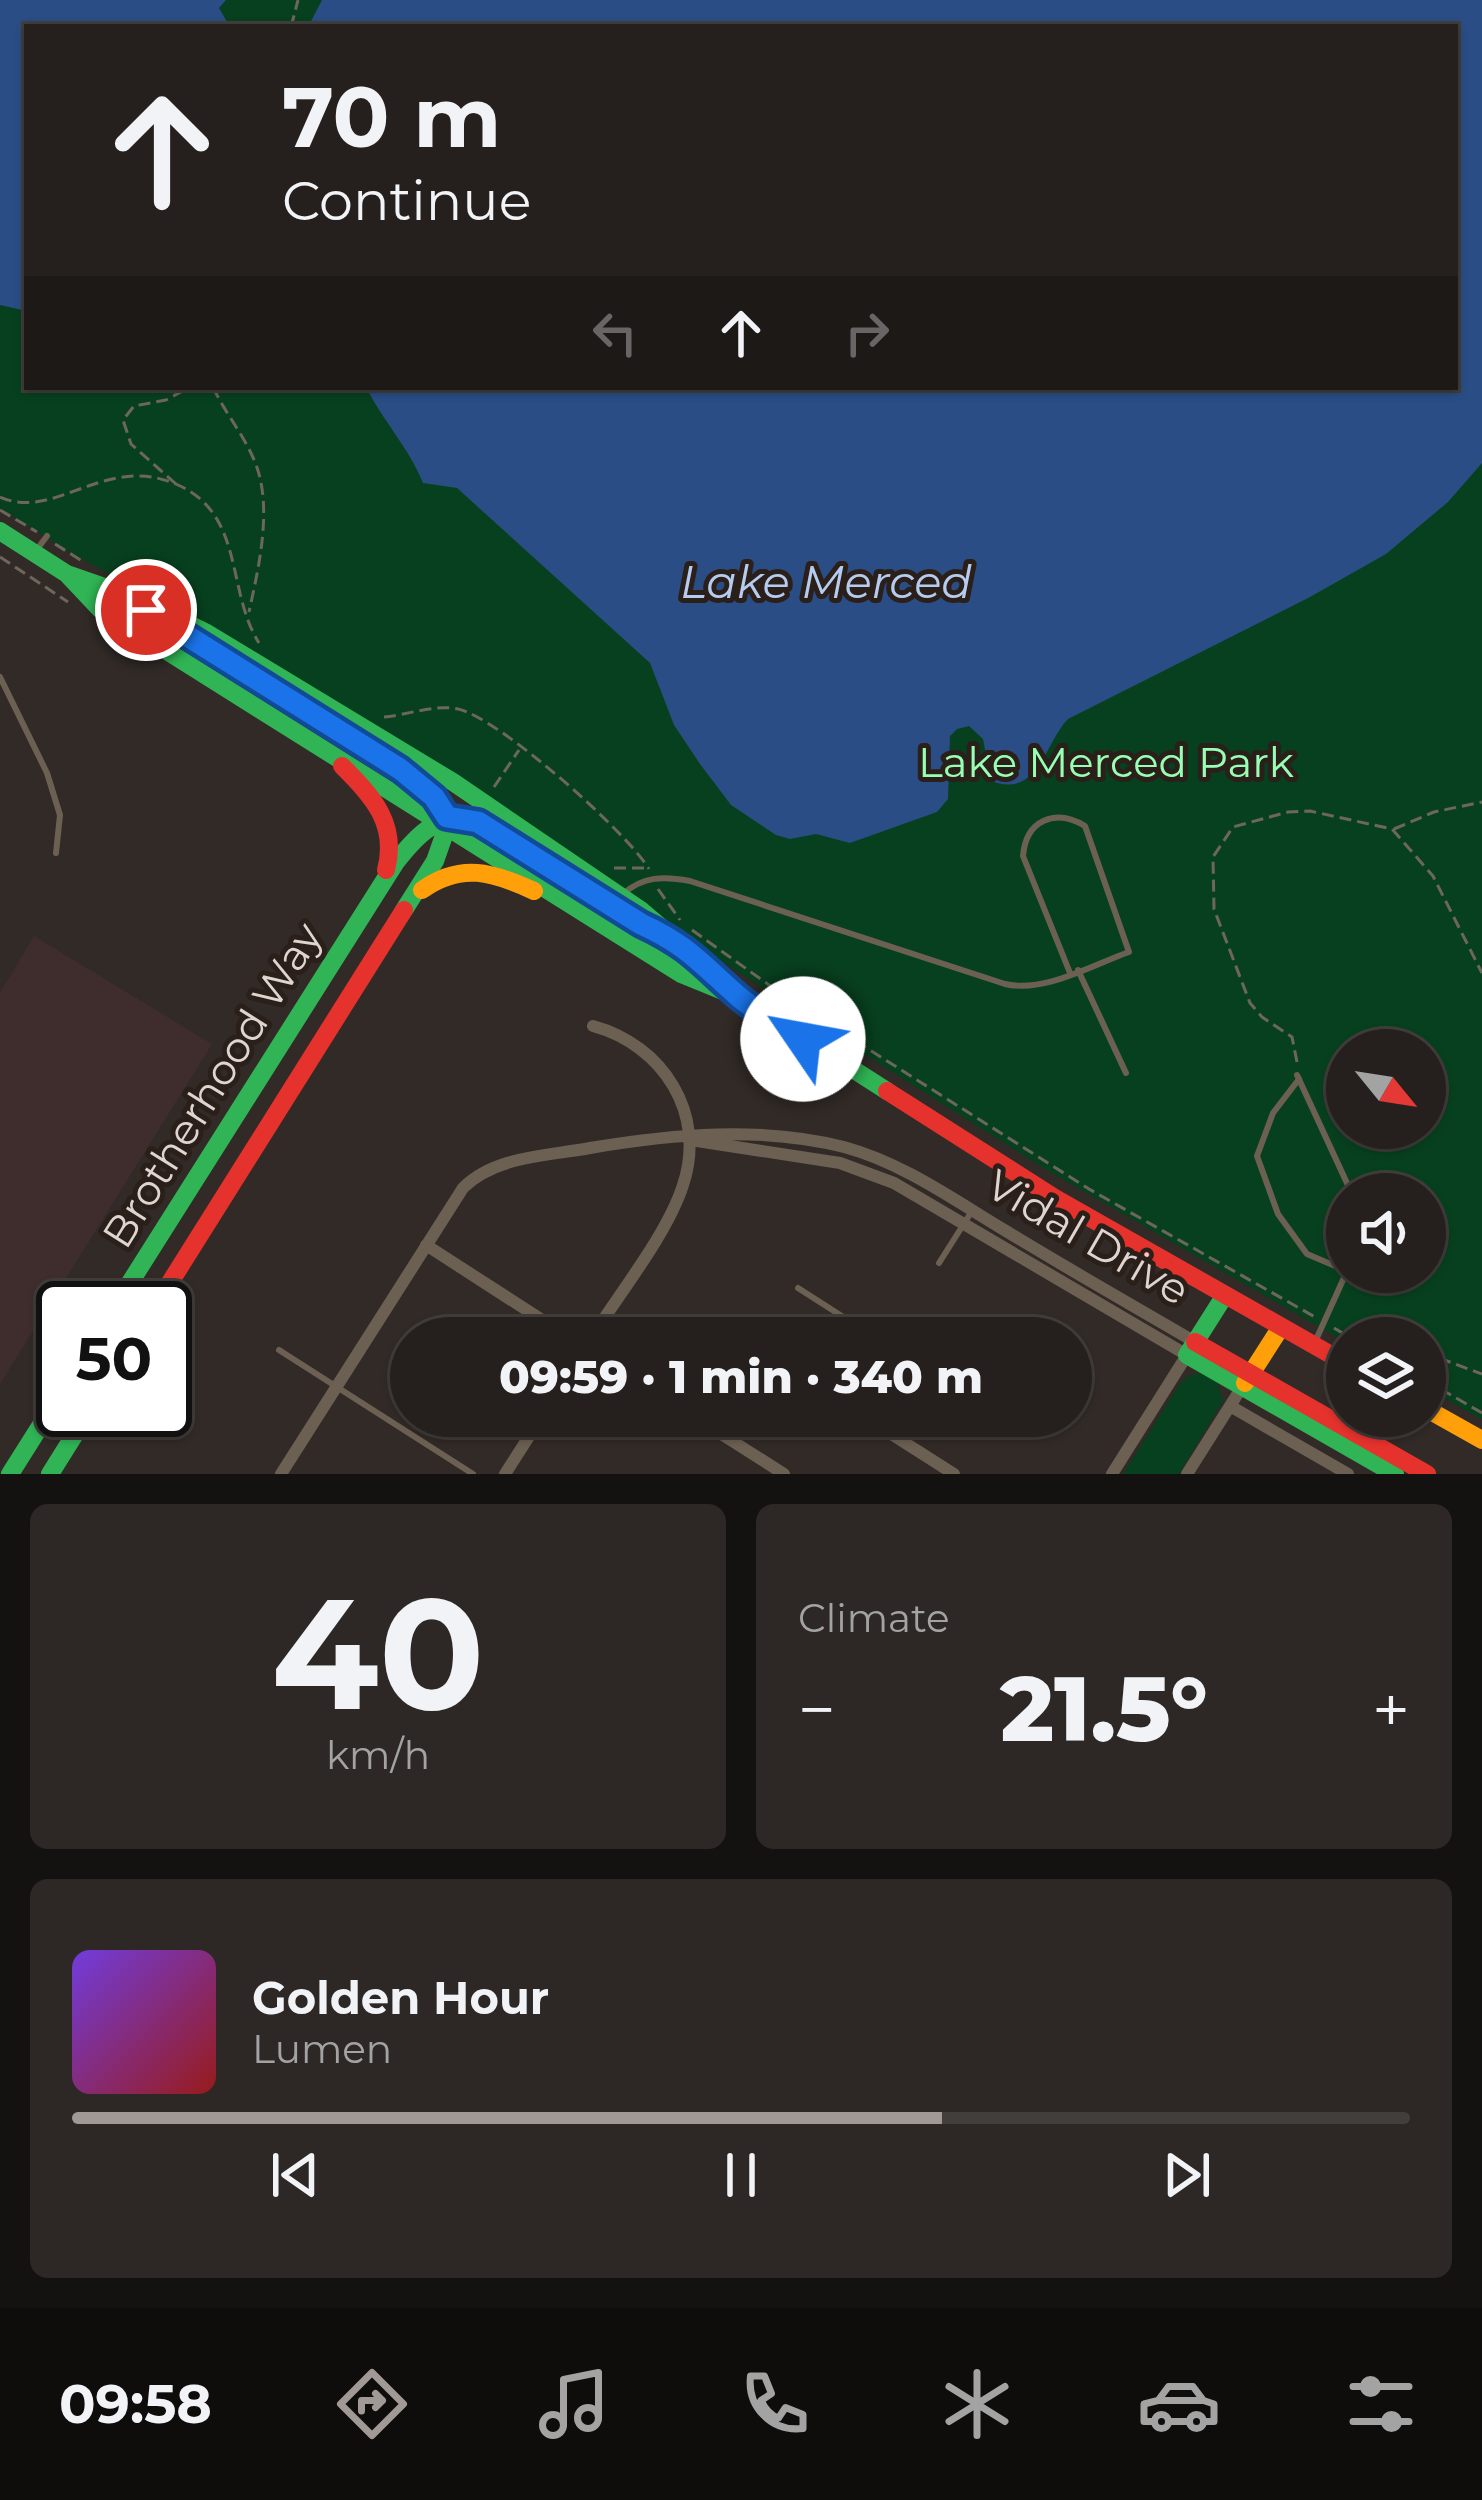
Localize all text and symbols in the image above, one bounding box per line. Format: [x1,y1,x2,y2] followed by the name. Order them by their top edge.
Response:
[282,66,501,168] text: 70 m
[84,72,240,228] icon: ahead
[282,168,531,234] text: Continue
[582,300,648,366] icon: left
[708,300,774,366] icon: ahead
[834,300,900,366] icon: right
[680,554,972,609] water label: Lake Merced
[95,559,197,661] pin
[113,577,179,643] icon: arrive
[918,736,1294,788] park label: Lake Merced Park
[91,913,333,1257] street label: Brotherhood Way
[740,976,866,1102] position arrow
[1326,1029,1446,1149] north arrow
[1326,1029,1446,1437] map controls
[977,1158,1199,1316] street label: Vidal Drive
[1326,1173,1446,1293] button: sound
[36,1281,192,1437] speed limit sign: 50
[1326,1317,1446,1437] button: layers
[499,1349,983,1404] text: 09:59 · 1 min · 340 m
[271,1558,485,1748] text: 40
[798,1594,950,1642] text: Climate
[1000,1654,1208,1764] text: 21.5°
[798,1669,836,1750] text: −
[1372,1669,1410,1750] text: +
[326,1731,430,1779] text: km/h
[252,1970,549,2025] text: Golden Hour
[252,2025,392,2073] text: Lumen
[262,2142,328,2208] icon: previous
[708,2142,774,2208] icon: pause
[1154,2142,1220,2208] icon: next
[330,2362,414,2446] icon: directions
[532,2362,616,2446] icon: music
[733,2362,817,2446] icon: phone
[935,2362,1019,2446] icon: climate
[1137,2362,1221,2446] icon: car
[1339,2362,1423,2446] icon: filters
[59,2371,212,2437] text: 09:58

